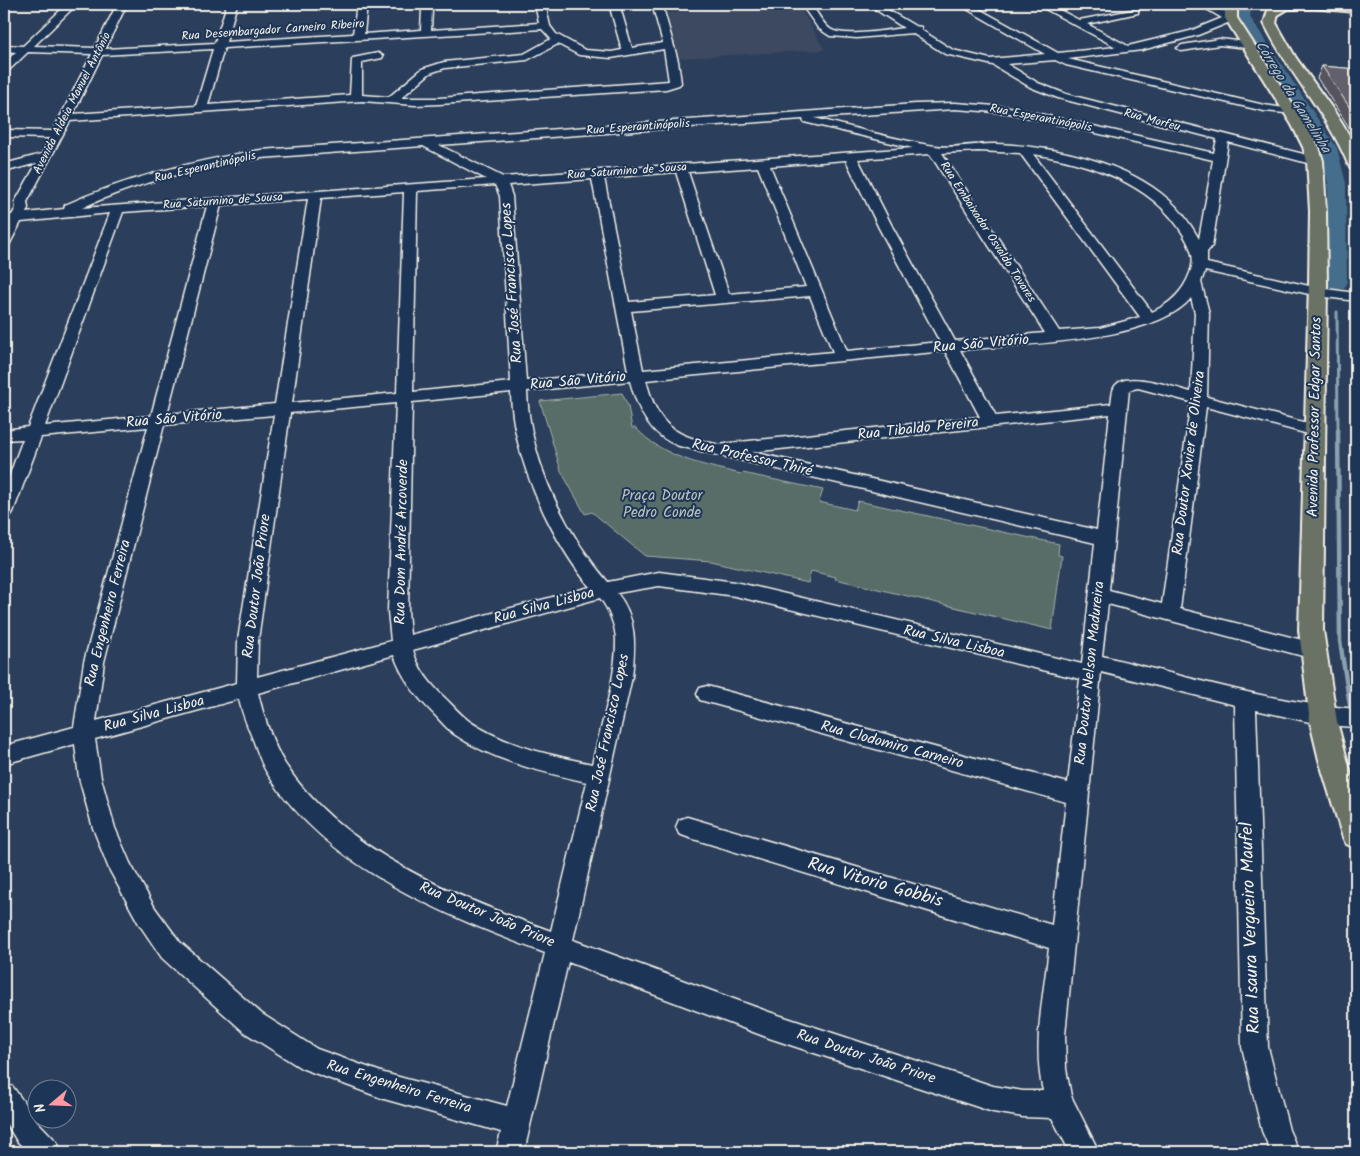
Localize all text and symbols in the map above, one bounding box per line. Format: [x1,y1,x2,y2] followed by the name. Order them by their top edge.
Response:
[181,14,365,46] street label: Rua Desembargador Carneiro Ribeiro
[28,29,116,177] street label: Avenida Aldeia Manuel Antônio
[1250,37,1337,159] water label: Córrego da Gamelinha
[988,99,1094,137] street label: Rua Esperantinópolis
[1122,103,1183,137] street label: Rua Morfeu
[586,114,690,140] street label: Rua Esperantinópolis
[152,146,258,188] street label: Rua Esperantinópolis
[566,157,688,185] street label: Rua Saturnino de Sousa
[935,158,1041,306] street label: Rua Embaixador Osvaldo Tavares
[162,187,284,215] street label: Rua Saturnino de Sousa
[494,201,530,364] street label: Rua José Francisco Lopes
[1301,316,1329,517] street label: Avenida Professor Edgar Santos
[932,328,1030,360] street label: Rua São Vitório
[529,365,627,397] street label: Rua São Vitório
[1166,369,1212,557] street label: Rua Doutor Xavier de Oliveira
[125,403,223,435] street label: Rua São Vitório
[856,411,980,447] street label: Rua Tibaldo Pereira
[689,432,816,484] street label: Rua Professor Thiré
[389,459,415,625] street label: Rua Dom André Arcoverde
[621,484,704,525] park label: Praça Doutor Pedro Conde
[236,512,278,660] street label: Rua Doutor João Priore
[78,537,138,689] street label: Rua Engenheiro Ferreira
[1068,580,1112,766] street label: Rua Doutor Nelson Madureira
[491,581,597,631] street label: Rua Silva Lisboa
[901,619,1007,665] street label: Rua Silva Lisboa
[580,651,637,814] street label: Rua José Francisco Lopes
[101,689,207,739] street label: Rua Silva Lisboa
[818,714,966,776] street label: Rua Clodomiro Carneiro
[1233,821,1269,1034] street label: Rua Isaura Vergueiro Maufel
[804,850,946,916] street label: Rua Vitorio Gobbis
[415,876,559,955] street label: Rua Doutor João Priore
[793,1023,939,1091] street label: Rua Doutor João Priore
[323,1054,475,1120] street label: Rua Engenheiro Ferreira
[28,1078,78,1128] north arrow
[29,1100,52,1116] text: N

